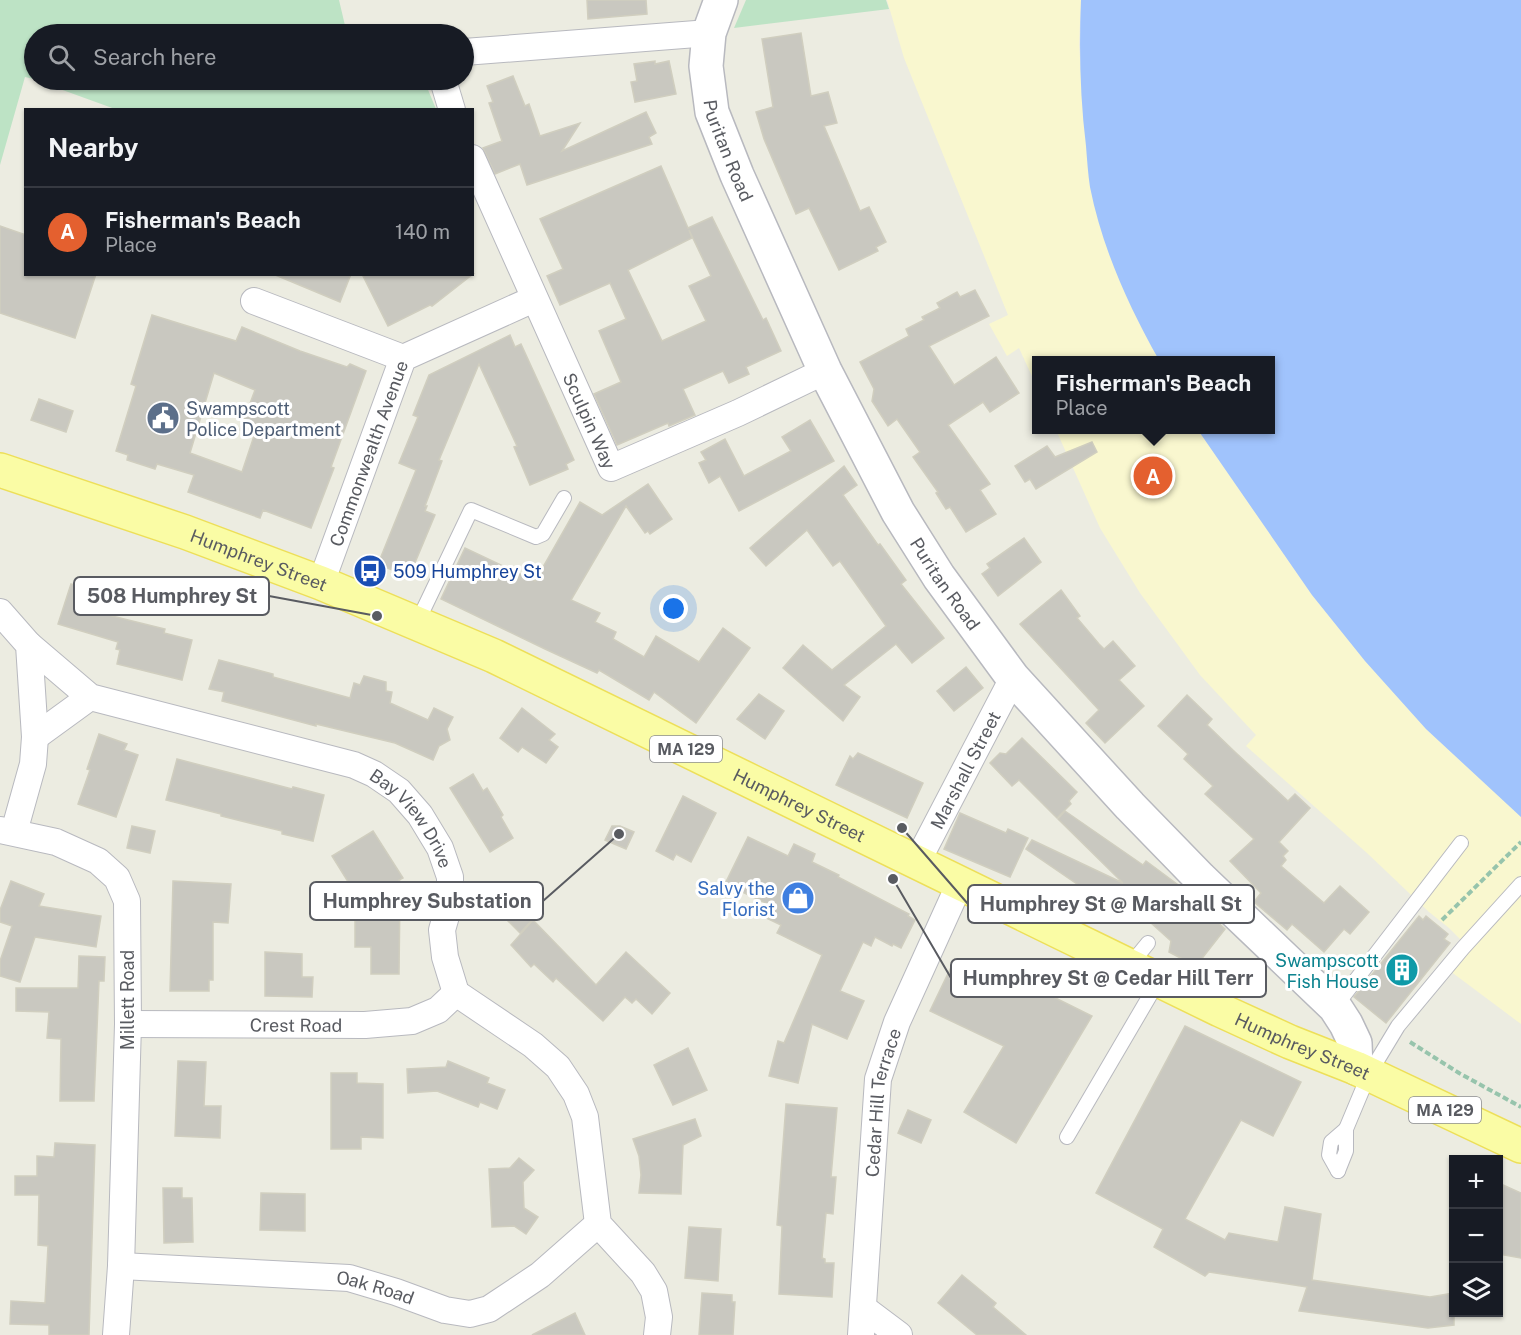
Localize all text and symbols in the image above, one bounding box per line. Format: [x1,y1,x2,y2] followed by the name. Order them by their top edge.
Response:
[24,24,474,90] search box
[45,41,78,74] icon: search
[93,44,217,70] text: Search here
[700,98,758,204] street label: Puritan Road
[48,132,138,163] text: Nearby
[105,207,301,233] text: Fisherman's Beach
[60,220,75,244] text: A
[395,220,450,244] text: 140 m
[105,233,157,257] text: Place
[1032,356,1275,434] popup
[325,358,412,549] street label: Commonwealth Avenue
[559,369,621,472] street label: Sculpin Way
[1056,370,1251,396] text: Fisherman's Beach
[1056,396,1107,420] text: Place
[186,398,341,440] place label: Swampscott Police Department
[145,400,181,436] public building icon: Swampscott Police Department
[1134,454,1172,498] pin: A
[187,524,331,595] street label: Humphrey Street
[906,533,985,634] street label: Puritan Road
[352,553,388,589] bus stop icon: 509 Humphrey St
[393,561,542,582] place label: 509 Humphrey St
[74,577,269,615] callout: 508 Humphrey St
[87,584,257,608] text: 508 Humphrey St
[659,594,688,623] your location
[926,707,1004,832] street label: Marshall Street
[650,736,722,762] road number: MA 129
[366,764,457,871] street label: Bay View Drive
[730,764,869,846] street label: Humphrey Street
[697,878,775,920] place label: Salvy the Florist
[780,880,816,916] shop icon: Salvy the Florist
[310,882,543,920] callout: Humphrey Substation
[968,885,1254,923] callout: Humphrey St @ Marshall St
[322,889,532,913] text: Humphrey Substation
[980,892,1242,916] text: Humphrey St @ Marshall St
[117,950,138,1050] street label: Millett Road
[1275,950,1379,992] place label: Swampscott Fish House
[1384,952,1420,988] building icon: Swampscott Fish House
[951,959,1266,997] callout: Humphrey St @ Cedar Hill Terr
[963,966,1253,990] text: Humphrey St @ Cedar Hill Terr
[1232,1008,1374,1084] street label: Humphrey Street
[250,1014,342,1035] street label: Crest Road
[861,1025,905,1178] street label: Cedar Hill Terrace
[1409,1097,1481,1123] road number: MA 129
[1449,1155,1503,1317] map controls
[1449,1155,1503,1209] button: +
[1449,1209,1503,1263] button: −
[1449,1263,1503,1317] button: layers
[336,1267,417,1308] street label: Oak Road

